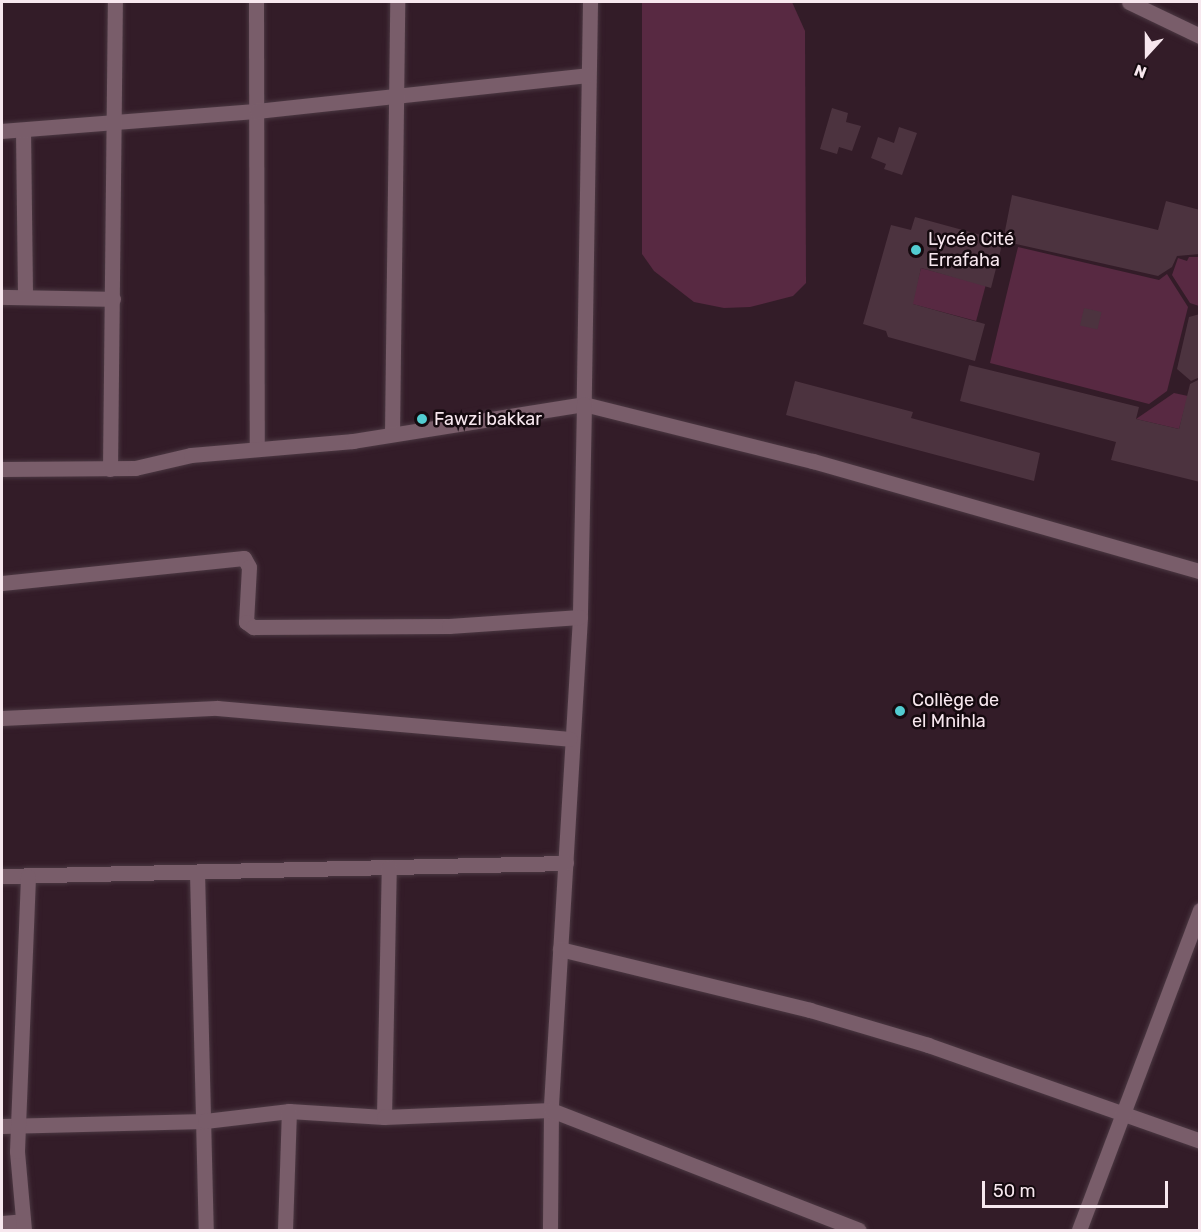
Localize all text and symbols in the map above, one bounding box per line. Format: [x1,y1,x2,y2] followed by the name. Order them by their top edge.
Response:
[1117,24,1177,84] north arrow
[1132,60,1149,82] text: N
[928,229,1014,272] place label: Lycée Cité Errafaha
[909,243,923,257] marker: Lycée Cité Errafaha
[434,408,542,430] place label: Fawzi bakkar
[415,412,429,426] marker: Fawzi bakkar
[912,690,999,732] place label: Collège de el Mnihla
[893,704,907,718] marker: Collège de el Mnihla
[985,1169,1171,1207] scale bar
[993,1180,1036,1202] text: 50 m

